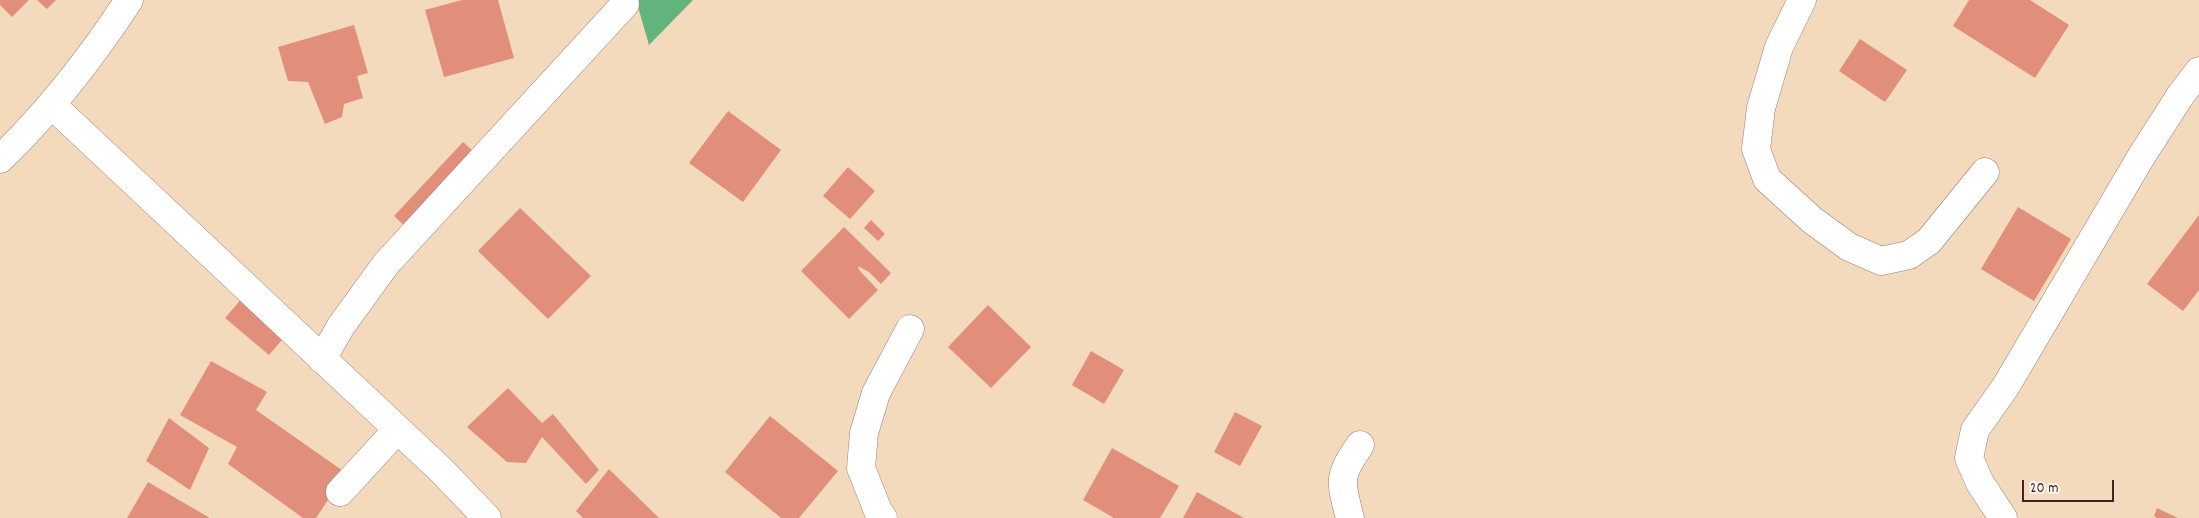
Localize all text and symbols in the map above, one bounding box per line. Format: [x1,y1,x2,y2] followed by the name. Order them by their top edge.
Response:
[2024,470,2116,502] scale bar
[2030,478,2058,500] text: 20 m

